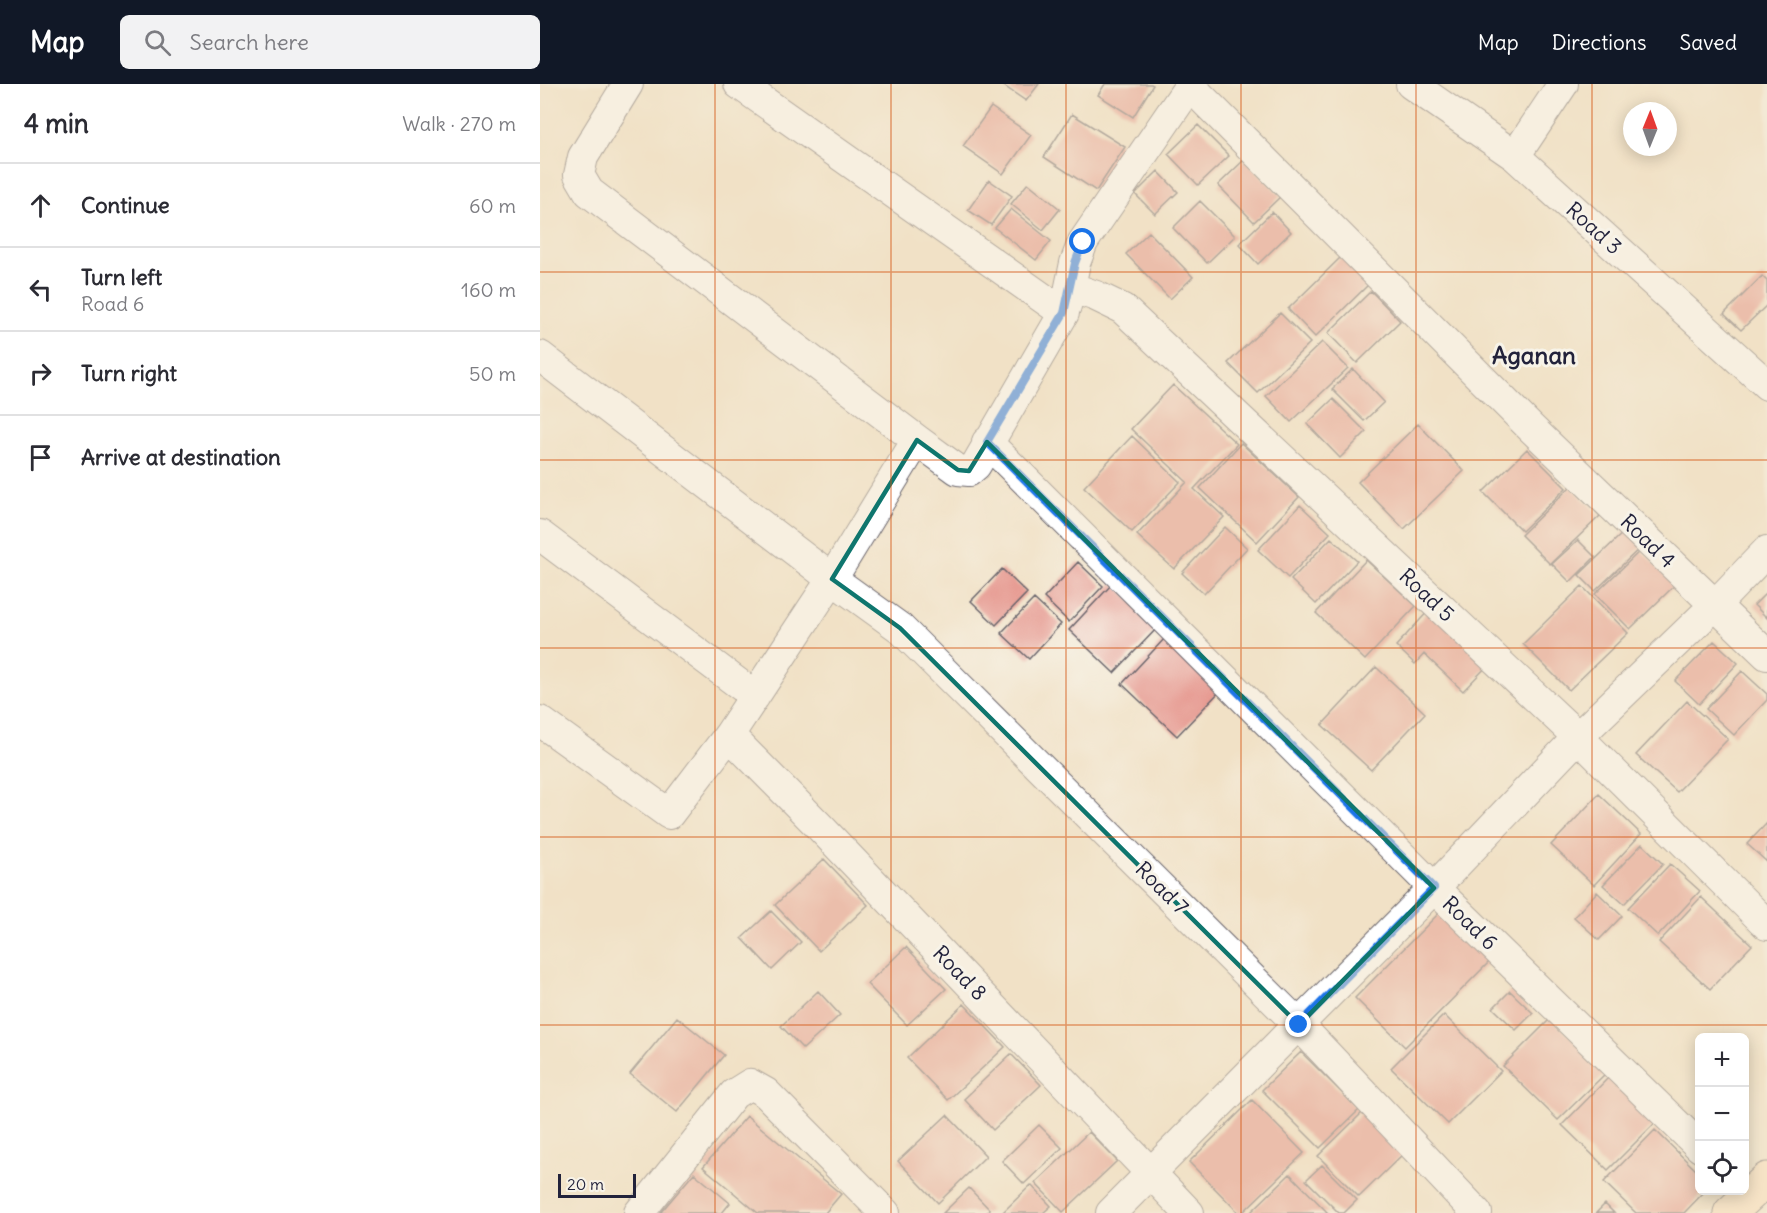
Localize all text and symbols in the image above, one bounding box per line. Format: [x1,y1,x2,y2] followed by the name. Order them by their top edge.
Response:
[120,15,540,69] search box
[30,24,84,60] text: Map
[141,26,174,59] icon: search
[189,28,309,56] text: Search here
[1478,29,1519,56] text: Map
[1552,29,1646,56] text: Directions
[1679,29,1737,56] text: Saved
[1623,102,1677,156] north arrow
[24,107,89,140] text: 4 min
[402,111,516,136] text: Walk · 270 m
[24,189,57,222] icon: ahead
[81,191,170,219] text: Continue
[469,193,516,218] text: 60 m
[1560,196,1628,260] street label: Road 3
[1069,228,1095,254] route start
[81,263,162,291] text: Turn left
[24,273,57,306] icon: left
[461,277,516,302] text: 160 m
[81,291,144,316] text: Road 6
[1492,340,1576,370] district label: Aganan
[24,357,57,390] icon: right
[81,359,177,387] text: Turn right
[469,361,516,386] text: 50 m
[24,441,57,474] icon: arrive
[81,443,281,471] text: Arrive at destination
[1615,508,1681,574] street label: Road 4
[1394,563,1460,627] street label: Road 5
[1130,856,1194,920] street label: Road 7
[1437,890,1503,956] street label: Road 6
[927,940,993,1006] street label: Road 8
[1285,1011,1311,1037] route end
[1695,1033,1749,1195] map controls
[1695,1033,1749,1087] button: +
[1695,1087,1749,1141] button: −
[1695,1141,1749,1195] button: locate
[558,1171,636,1198] scale bar
[567,1174,604,1194] text: 20 m

